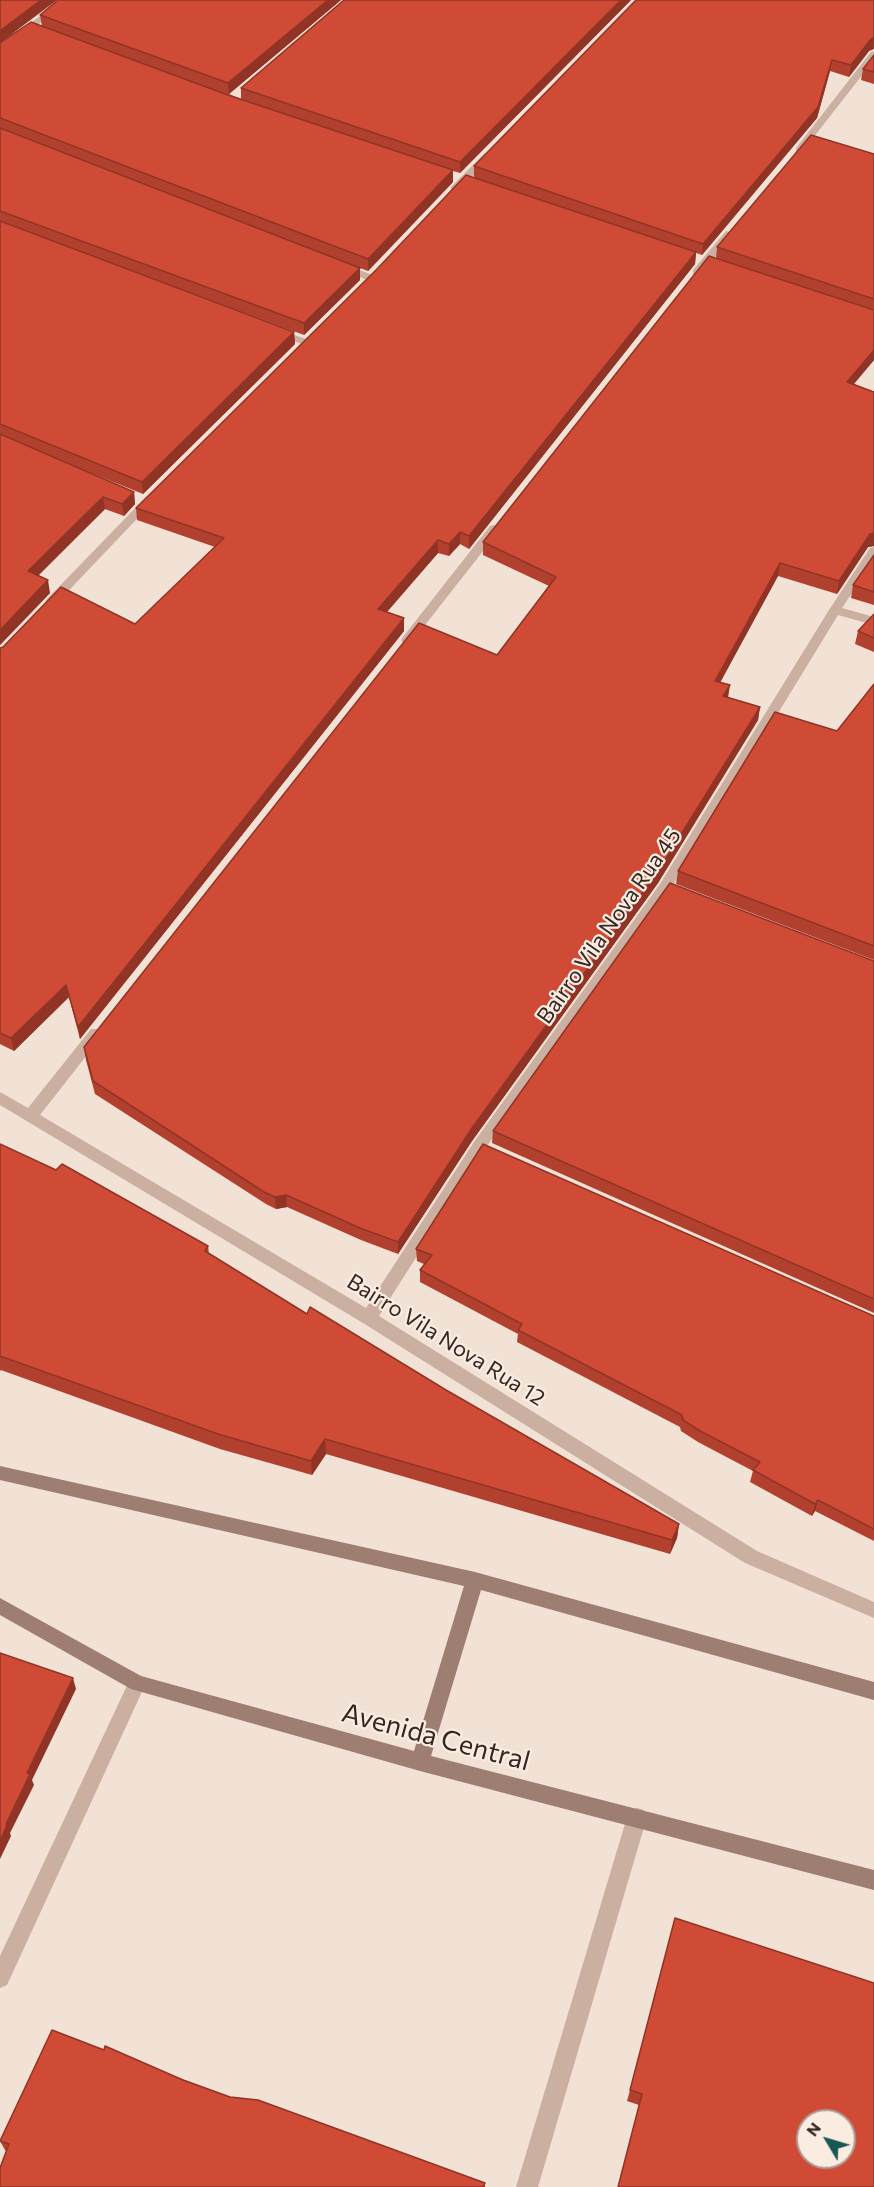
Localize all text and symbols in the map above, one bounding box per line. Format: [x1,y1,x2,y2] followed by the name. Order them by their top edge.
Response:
[531,823,687,1029] street label: Bairro Vila Nova Rua 45
[342,1268,550,1412] street label: Bairro Vila Nova Rua 12
[338,1696,534,1778] street label: Avenida Central
[796,2109,856,2169] north arrow
[802,2118,824,2139] text: N

